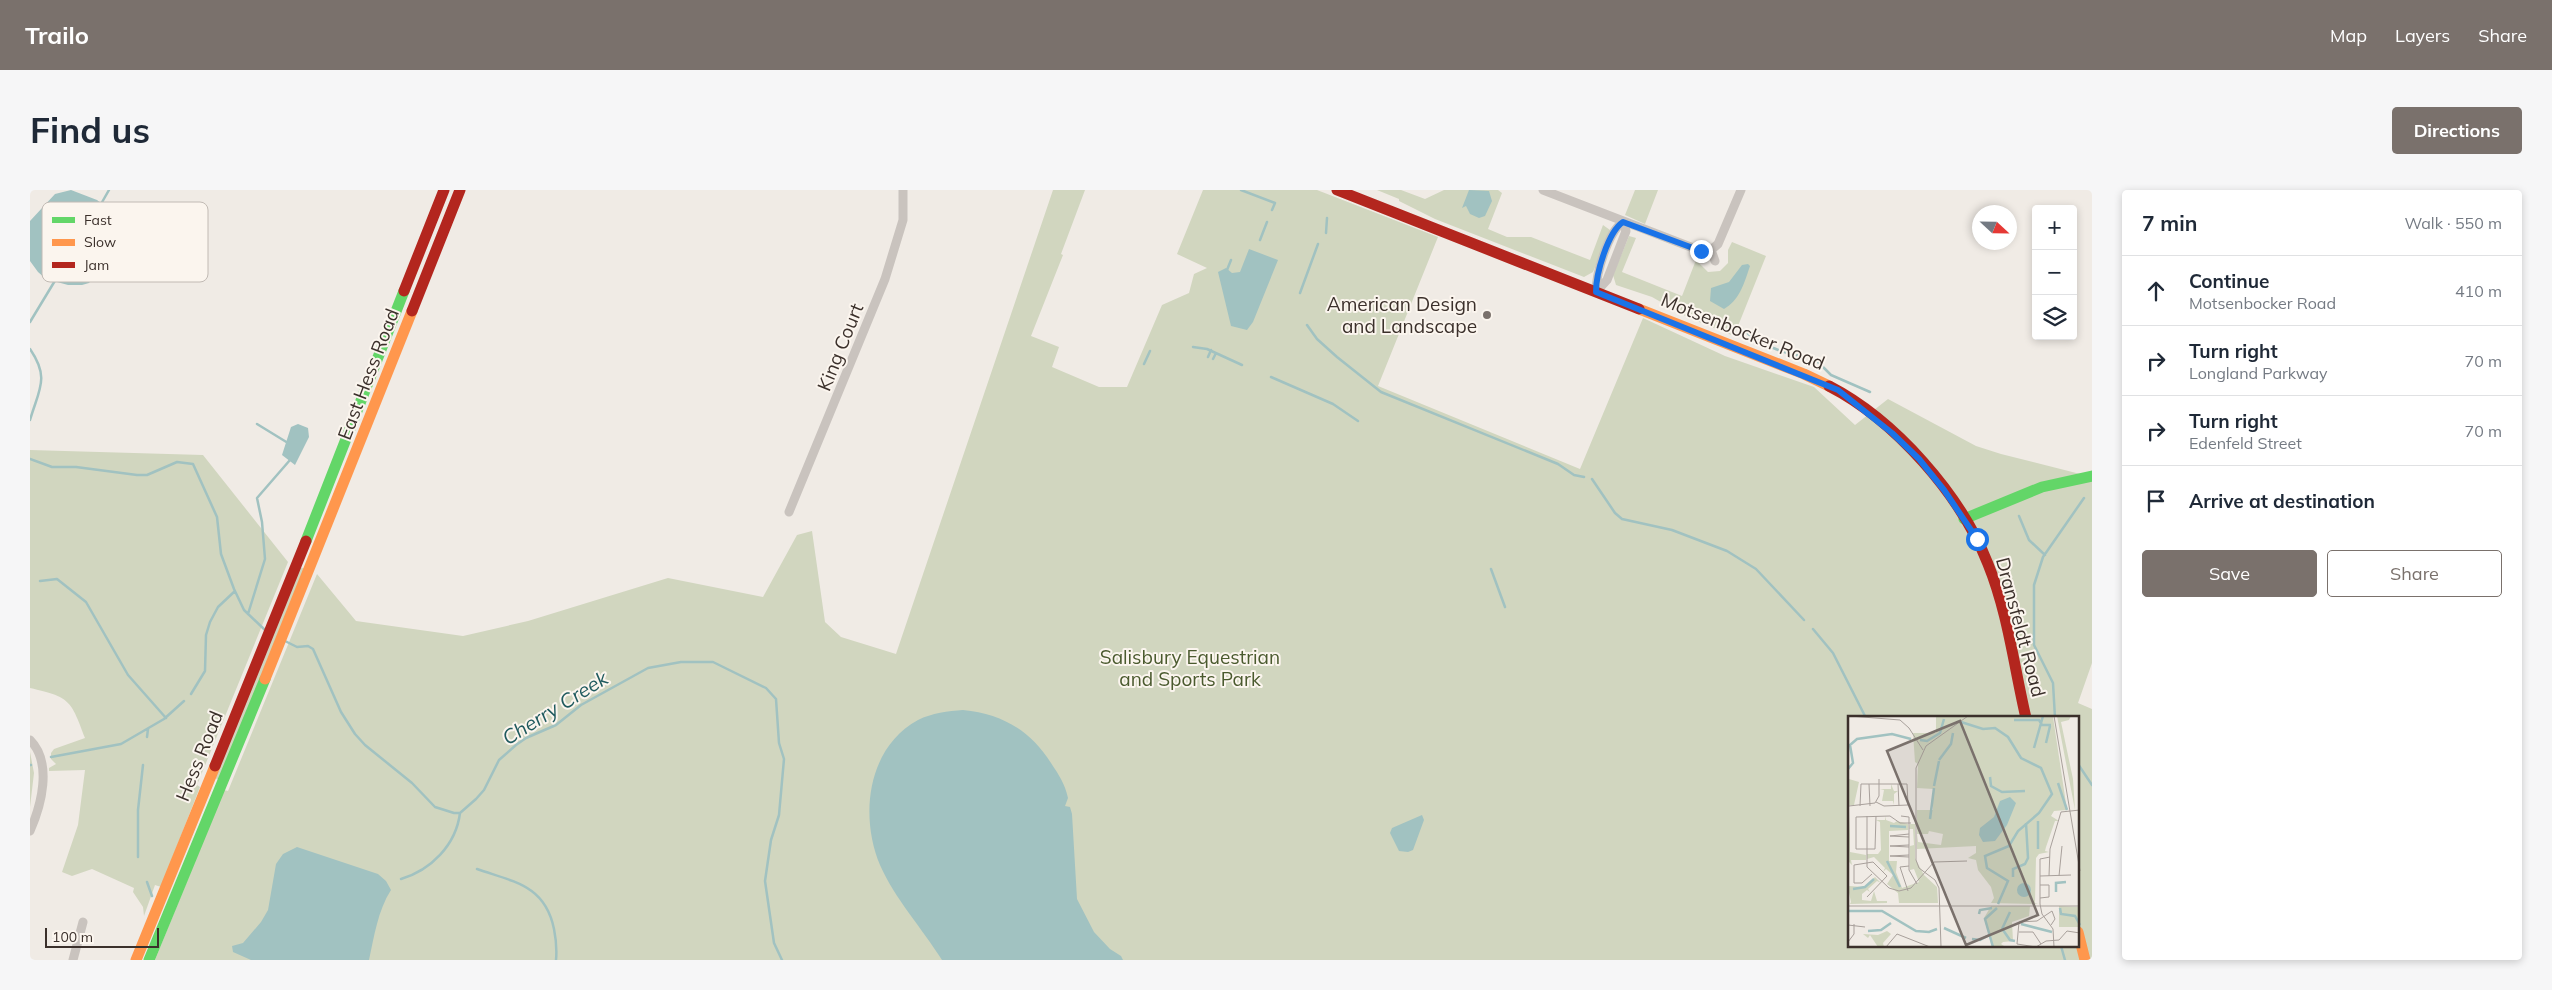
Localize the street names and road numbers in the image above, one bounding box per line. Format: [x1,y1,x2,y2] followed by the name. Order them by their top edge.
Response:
[1658,287,1828,375] street label: Motsenbocker Road
[812,299,869,394] street label: King Court
[332,305,404,443] street label: East Hess Road
[1991,555,2051,699] street label: Dransfeldt Road
[170,707,228,805] street label: Hess Road

